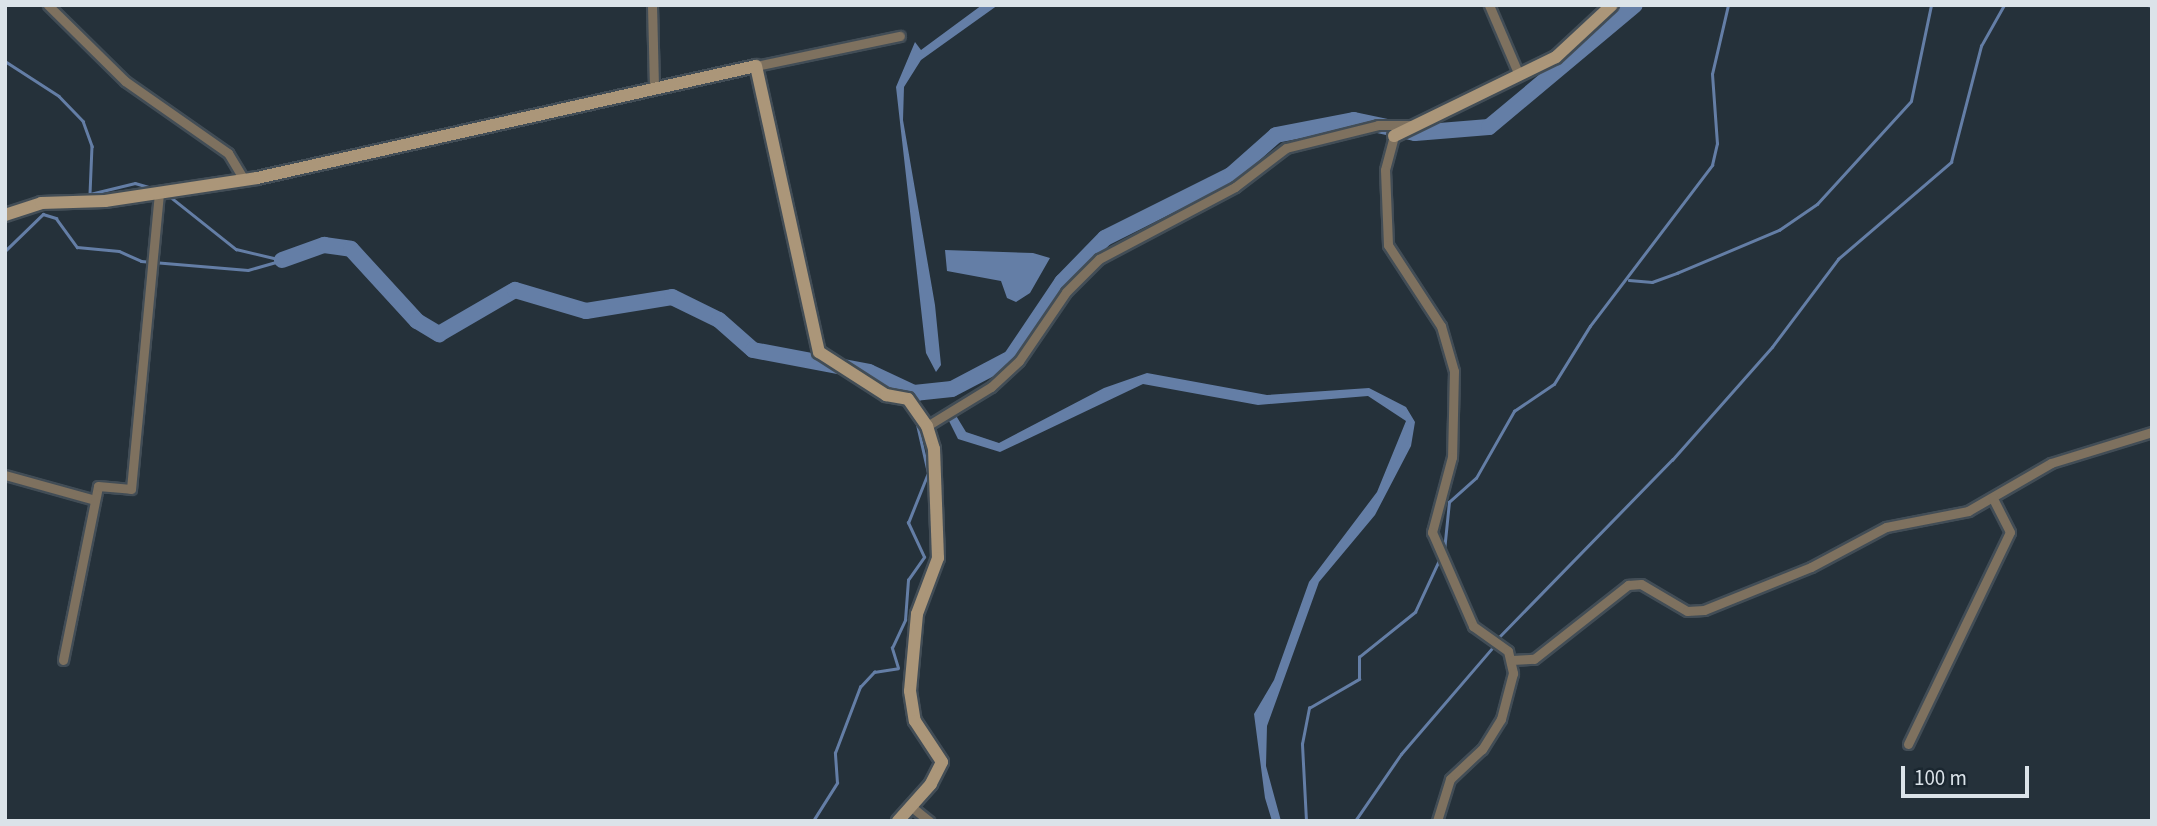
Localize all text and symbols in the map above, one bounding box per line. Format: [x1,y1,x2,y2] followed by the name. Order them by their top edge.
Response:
[1905,752,2033,796] scale bar
[1914,763,1967,793] text: 100 m

